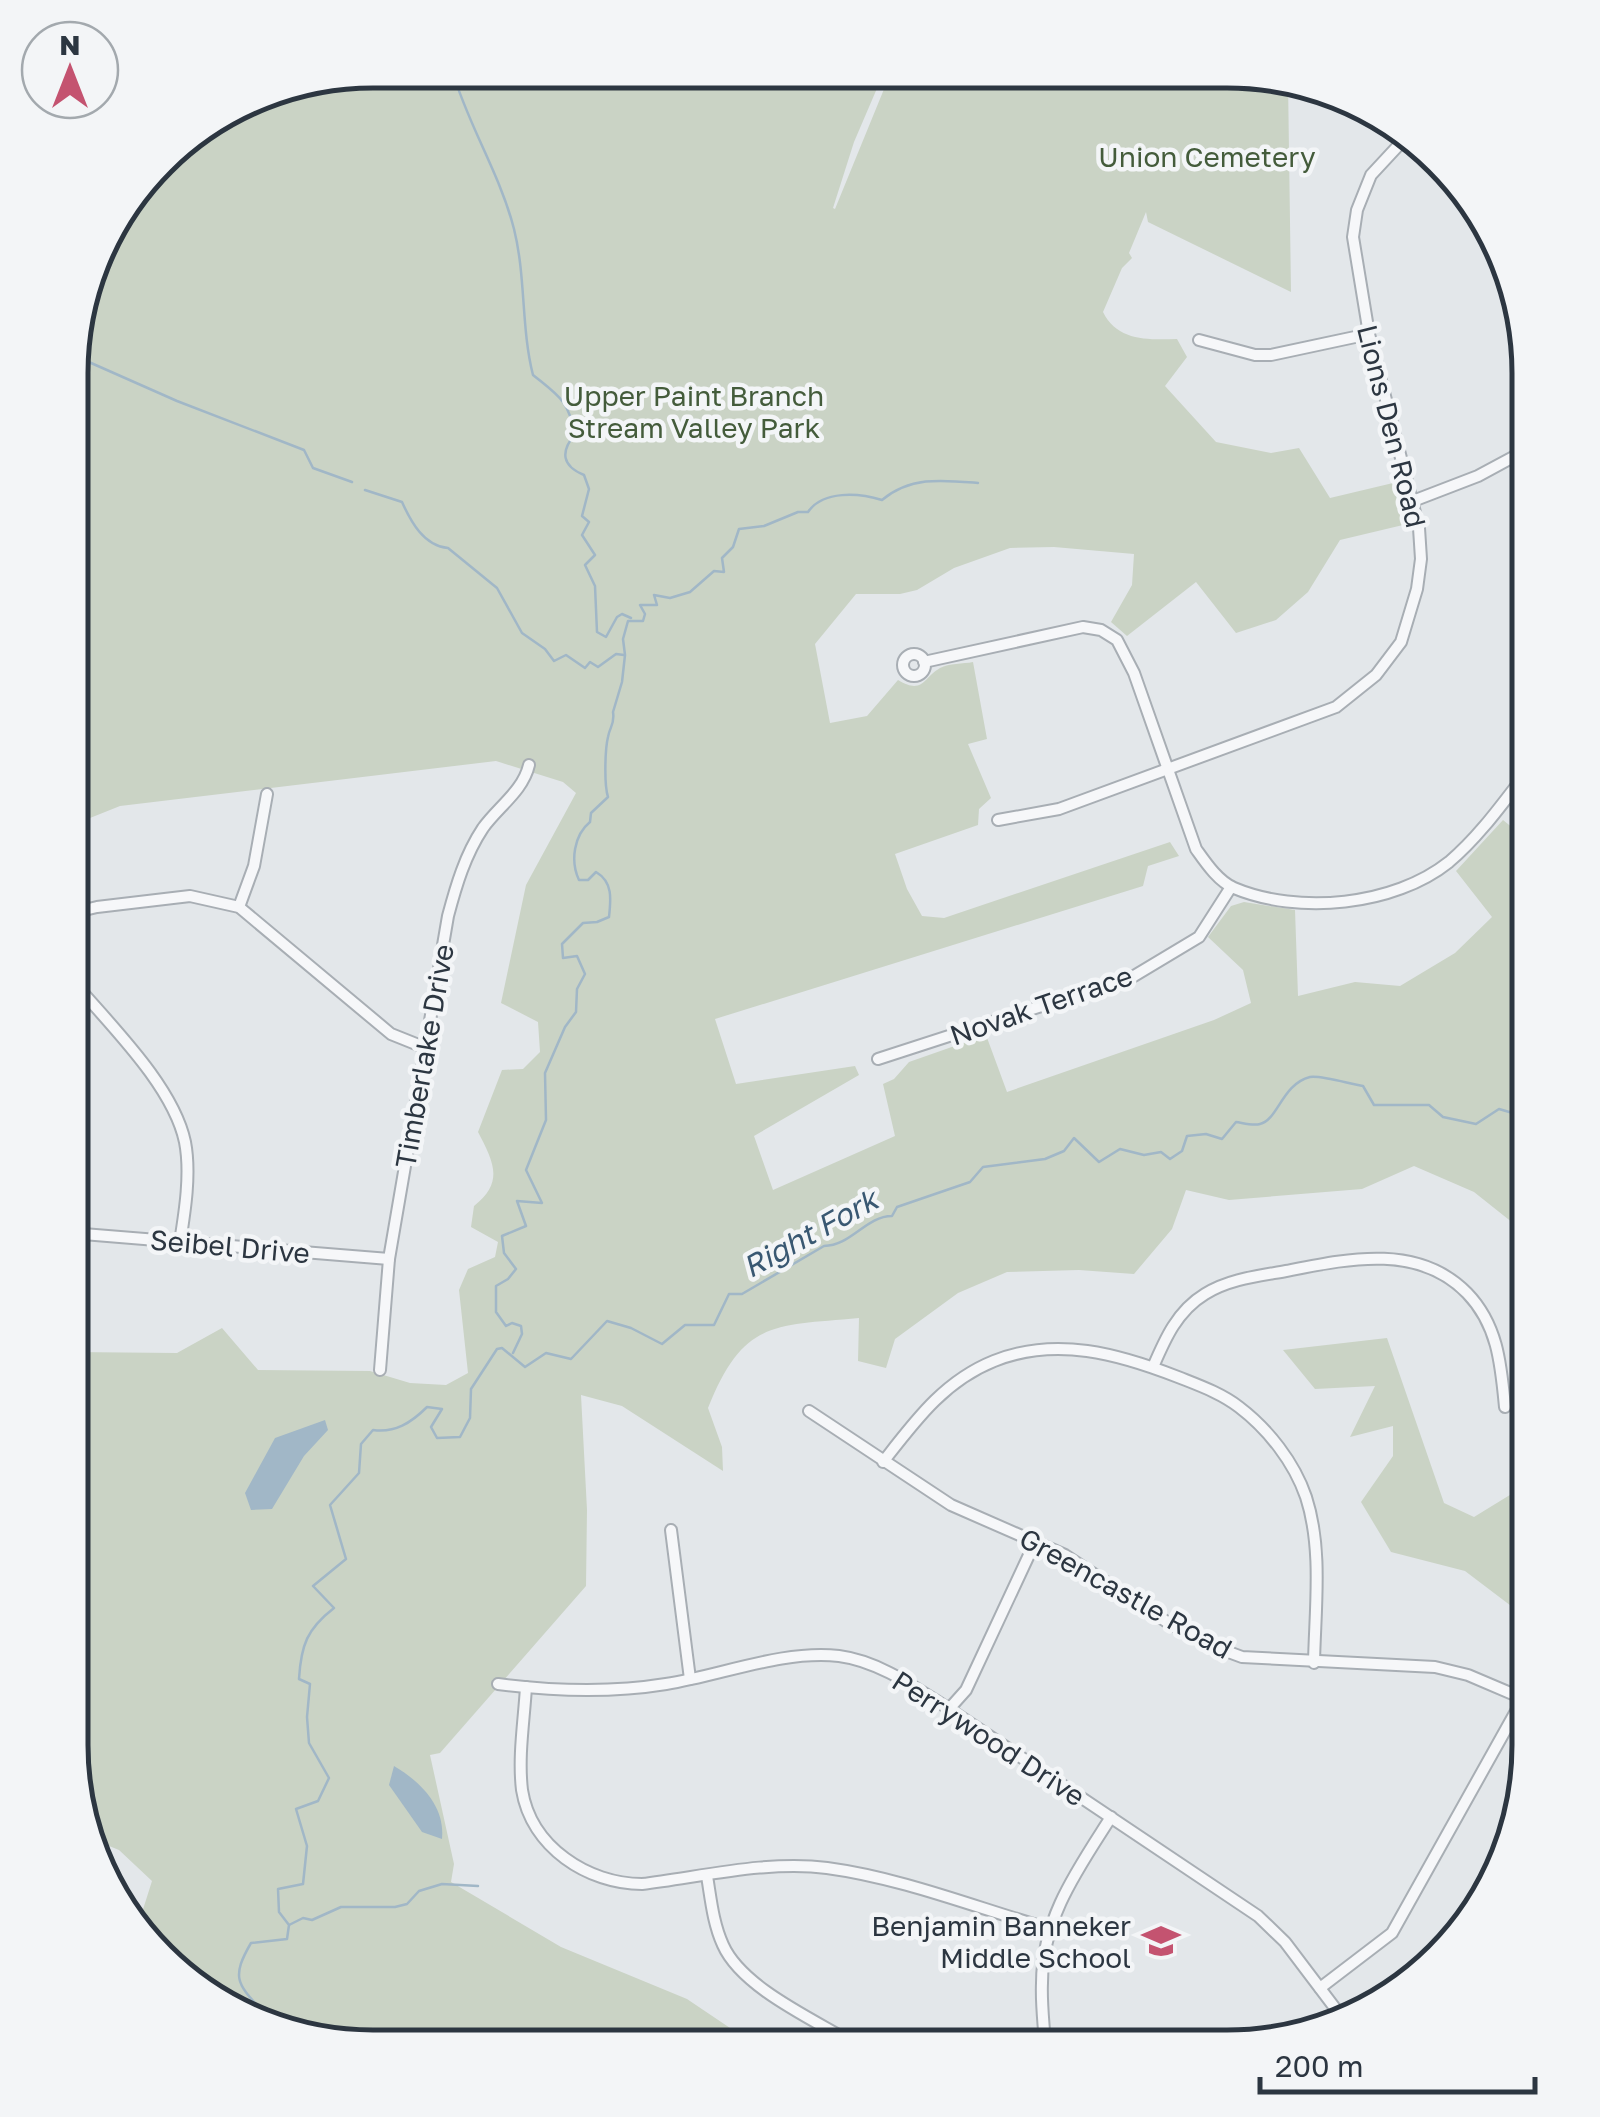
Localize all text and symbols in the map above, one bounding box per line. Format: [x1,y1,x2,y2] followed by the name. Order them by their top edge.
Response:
[20,20,120,120] north arrow
[59,28,81,61] text: N
[1098,140,1316,173] park label: Union Cemetery
[1351,321,1433,531] street label: Lions Den Road
[564,379,824,444] park label: Upper Paint Branch Stream Valley Park
[388,942,460,1170] street label: Timberlake Drive
[945,958,1137,1052] street label: Novak Terrace
[736,1180,886,1285] water label: Right Fork
[149,1223,311,1269] street label: Seibel Drive
[1014,1521,1238,1665] street label: Greencastle Road
[887,1663,1091,1813] street label: Perrywood Drive
[871,1909,1131,1974] place label: Benjamin Banneker Middle School
[1140,1920,1182,1962] school or university icon: Benjamin Banneker Middle School
[1260,2032,1535,2094] scale bar
[1275,2048,1364,2084] text: 200 m

